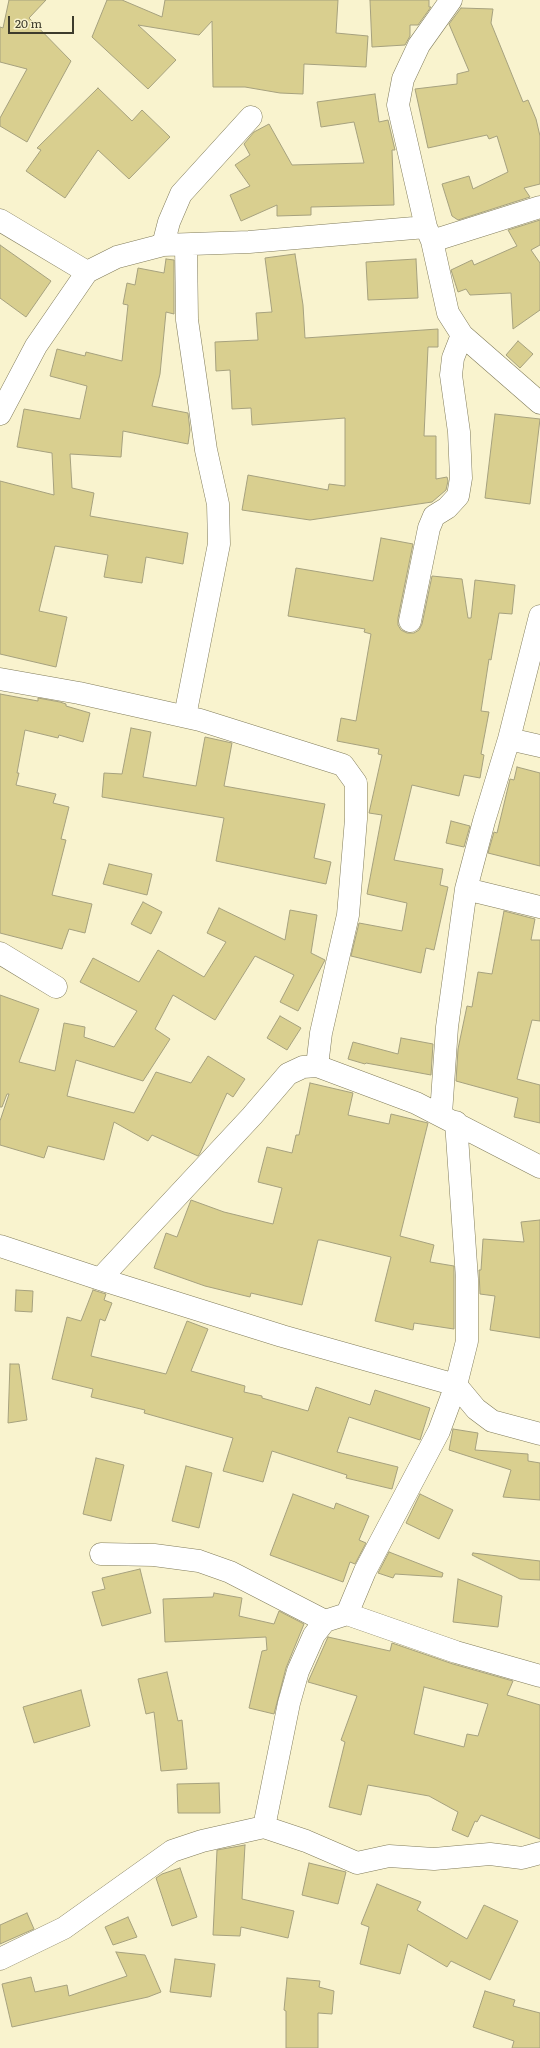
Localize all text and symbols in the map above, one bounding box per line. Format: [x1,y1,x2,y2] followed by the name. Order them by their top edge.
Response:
[10,8,76,34] scale bar
[15,14,42,32] text: 20 m

